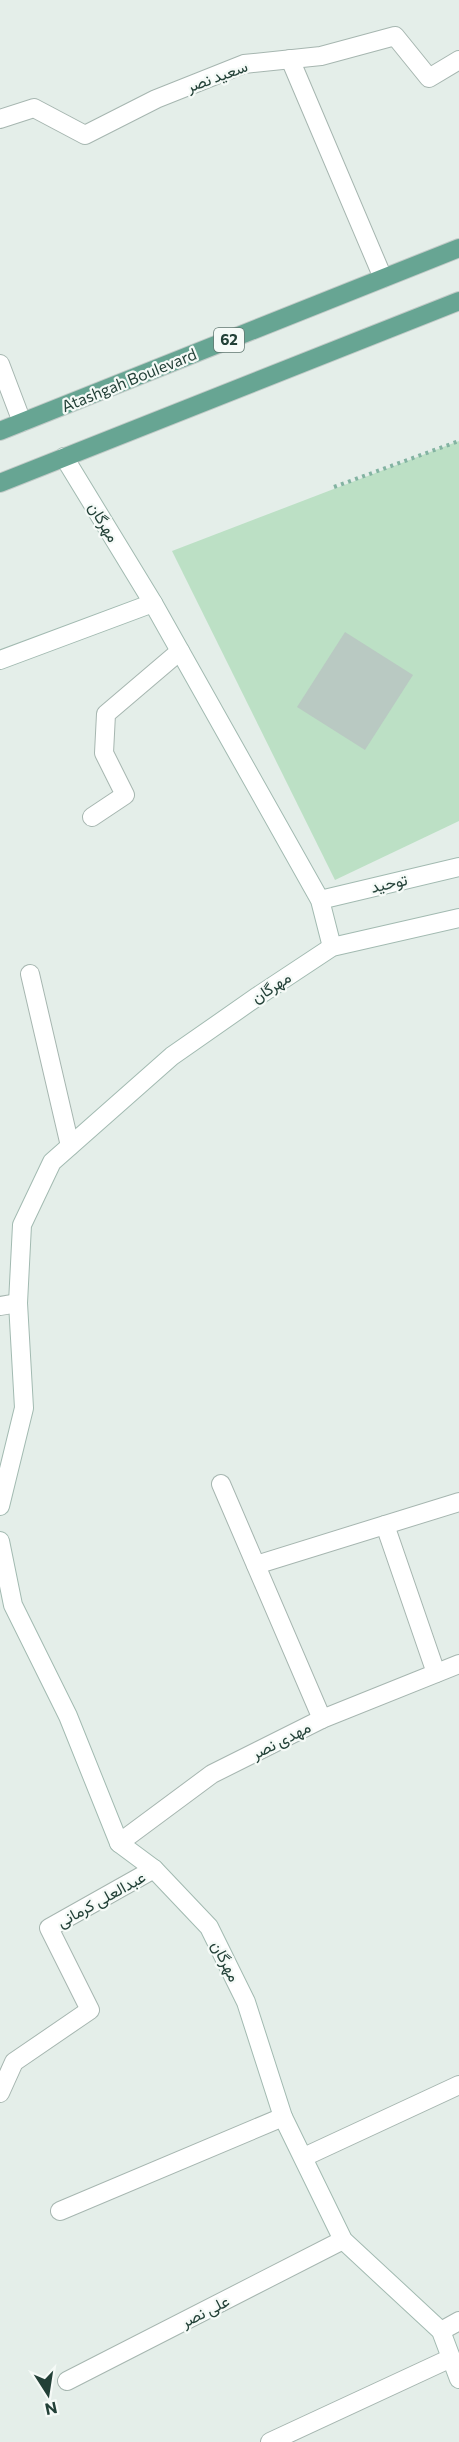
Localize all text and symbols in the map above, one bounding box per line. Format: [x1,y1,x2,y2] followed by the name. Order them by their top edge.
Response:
[183,56,251,98] street label: سعید نصر
[214,328,244,352] road number: 62
[59,344,199,415] street label: Atashgah Boulevard
[83,498,124,546] street label: مهرگان
[369,869,410,898] street label: توحید
[247,967,295,1008] street label: مهرگان
[247,1717,314,1765] street label: مهدی نصر
[53,1866,149,1932] street label: عبدالعلی کرمانی
[206,1937,245,1985] street label: مهرگان
[177,2290,233,2333] street label: علی نصر
[18,2364,78,2424] north arrow
[43,2399,59,2420] text: N

